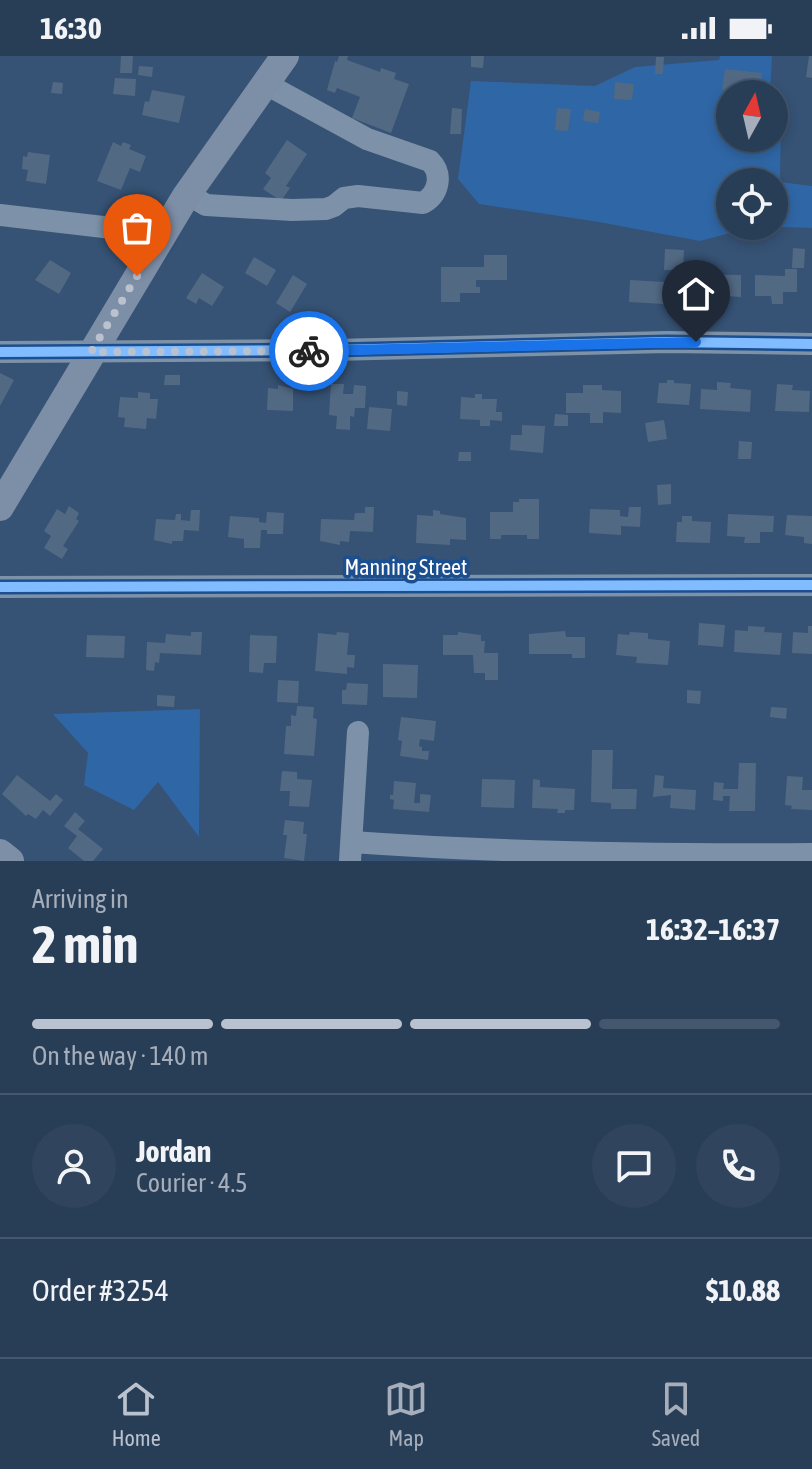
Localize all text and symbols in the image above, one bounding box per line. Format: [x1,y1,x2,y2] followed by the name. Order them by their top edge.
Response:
[40,11,102,45] text: 16:30
[716,80,788,152] north arrow
[716,80,788,240] map controls
[716,168,788,240] button: locate
[103,194,171,276] pin
[115,206,159,250] icon: bag
[662,260,730,342] pin
[674,272,718,316] icon: home
[269,311,349,391] courier
[287,329,331,373] icon: bike
[345,554,467,580] street label: Manning Street
[32,884,129,914] text: Arriving in
[646,912,780,946] text: 16:32–16:37
[32,914,138,974] text: 2 min
[32,1041,209,1071] text: On the way · 140 m
[32,1124,116,1208] button: person
[592,1124,676,1208] button: chat
[696,1124,780,1208] button: phone
[136,1134,211,1168] text: Jordan
[136,1168,247,1198] text: Courier · 4.5
[32,1273,169,1307] text: Order #3254
[706,1273,780,1307] text: $10.88
[112,1377,161,1451] tab: Home
[384,1377,428,1451] tab: Map
[652,1377,700,1451] tab: Saved

